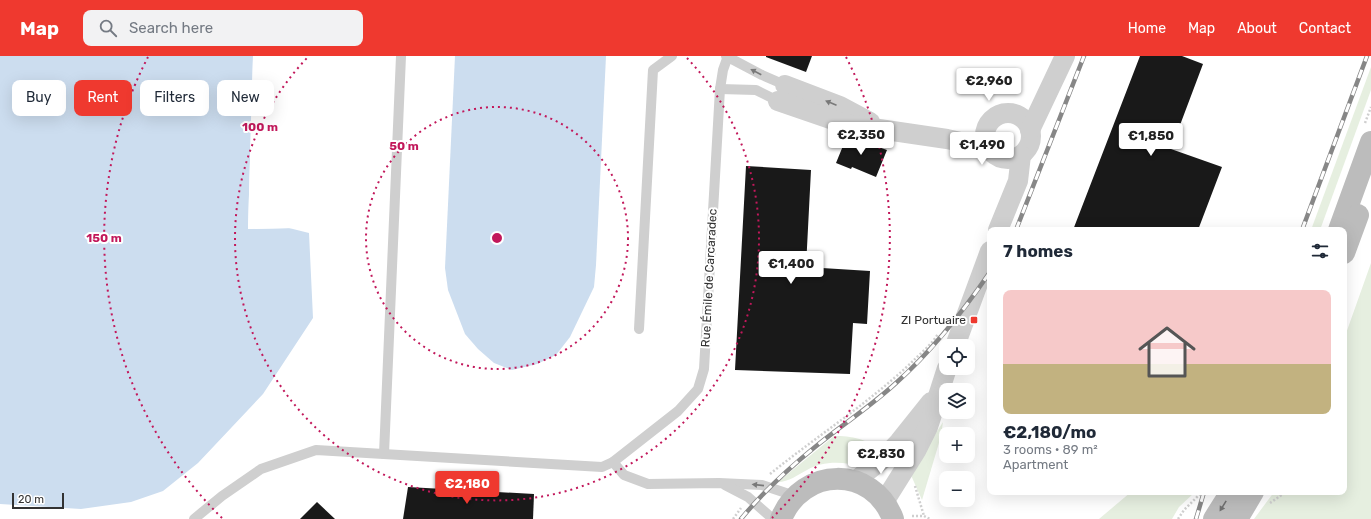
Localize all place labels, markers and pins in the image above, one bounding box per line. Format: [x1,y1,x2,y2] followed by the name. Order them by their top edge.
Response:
[956,68,1022,102] pin: €2,960
[828,122,894,156] pin: €2,350
[1118,123,1184,157] pin: €1,850
[949,132,1015,166] pin: €1,490
[490,231,504,245] centre of rings
[758,251,824,285] pin: €1,400
[901,313,966,327] place label: ZI Portuaire
[969,315,979,325] marker: ZI Portuaire
[848,441,914,475] pin: €2,830
[434,471,500,505] pin: €2,180

